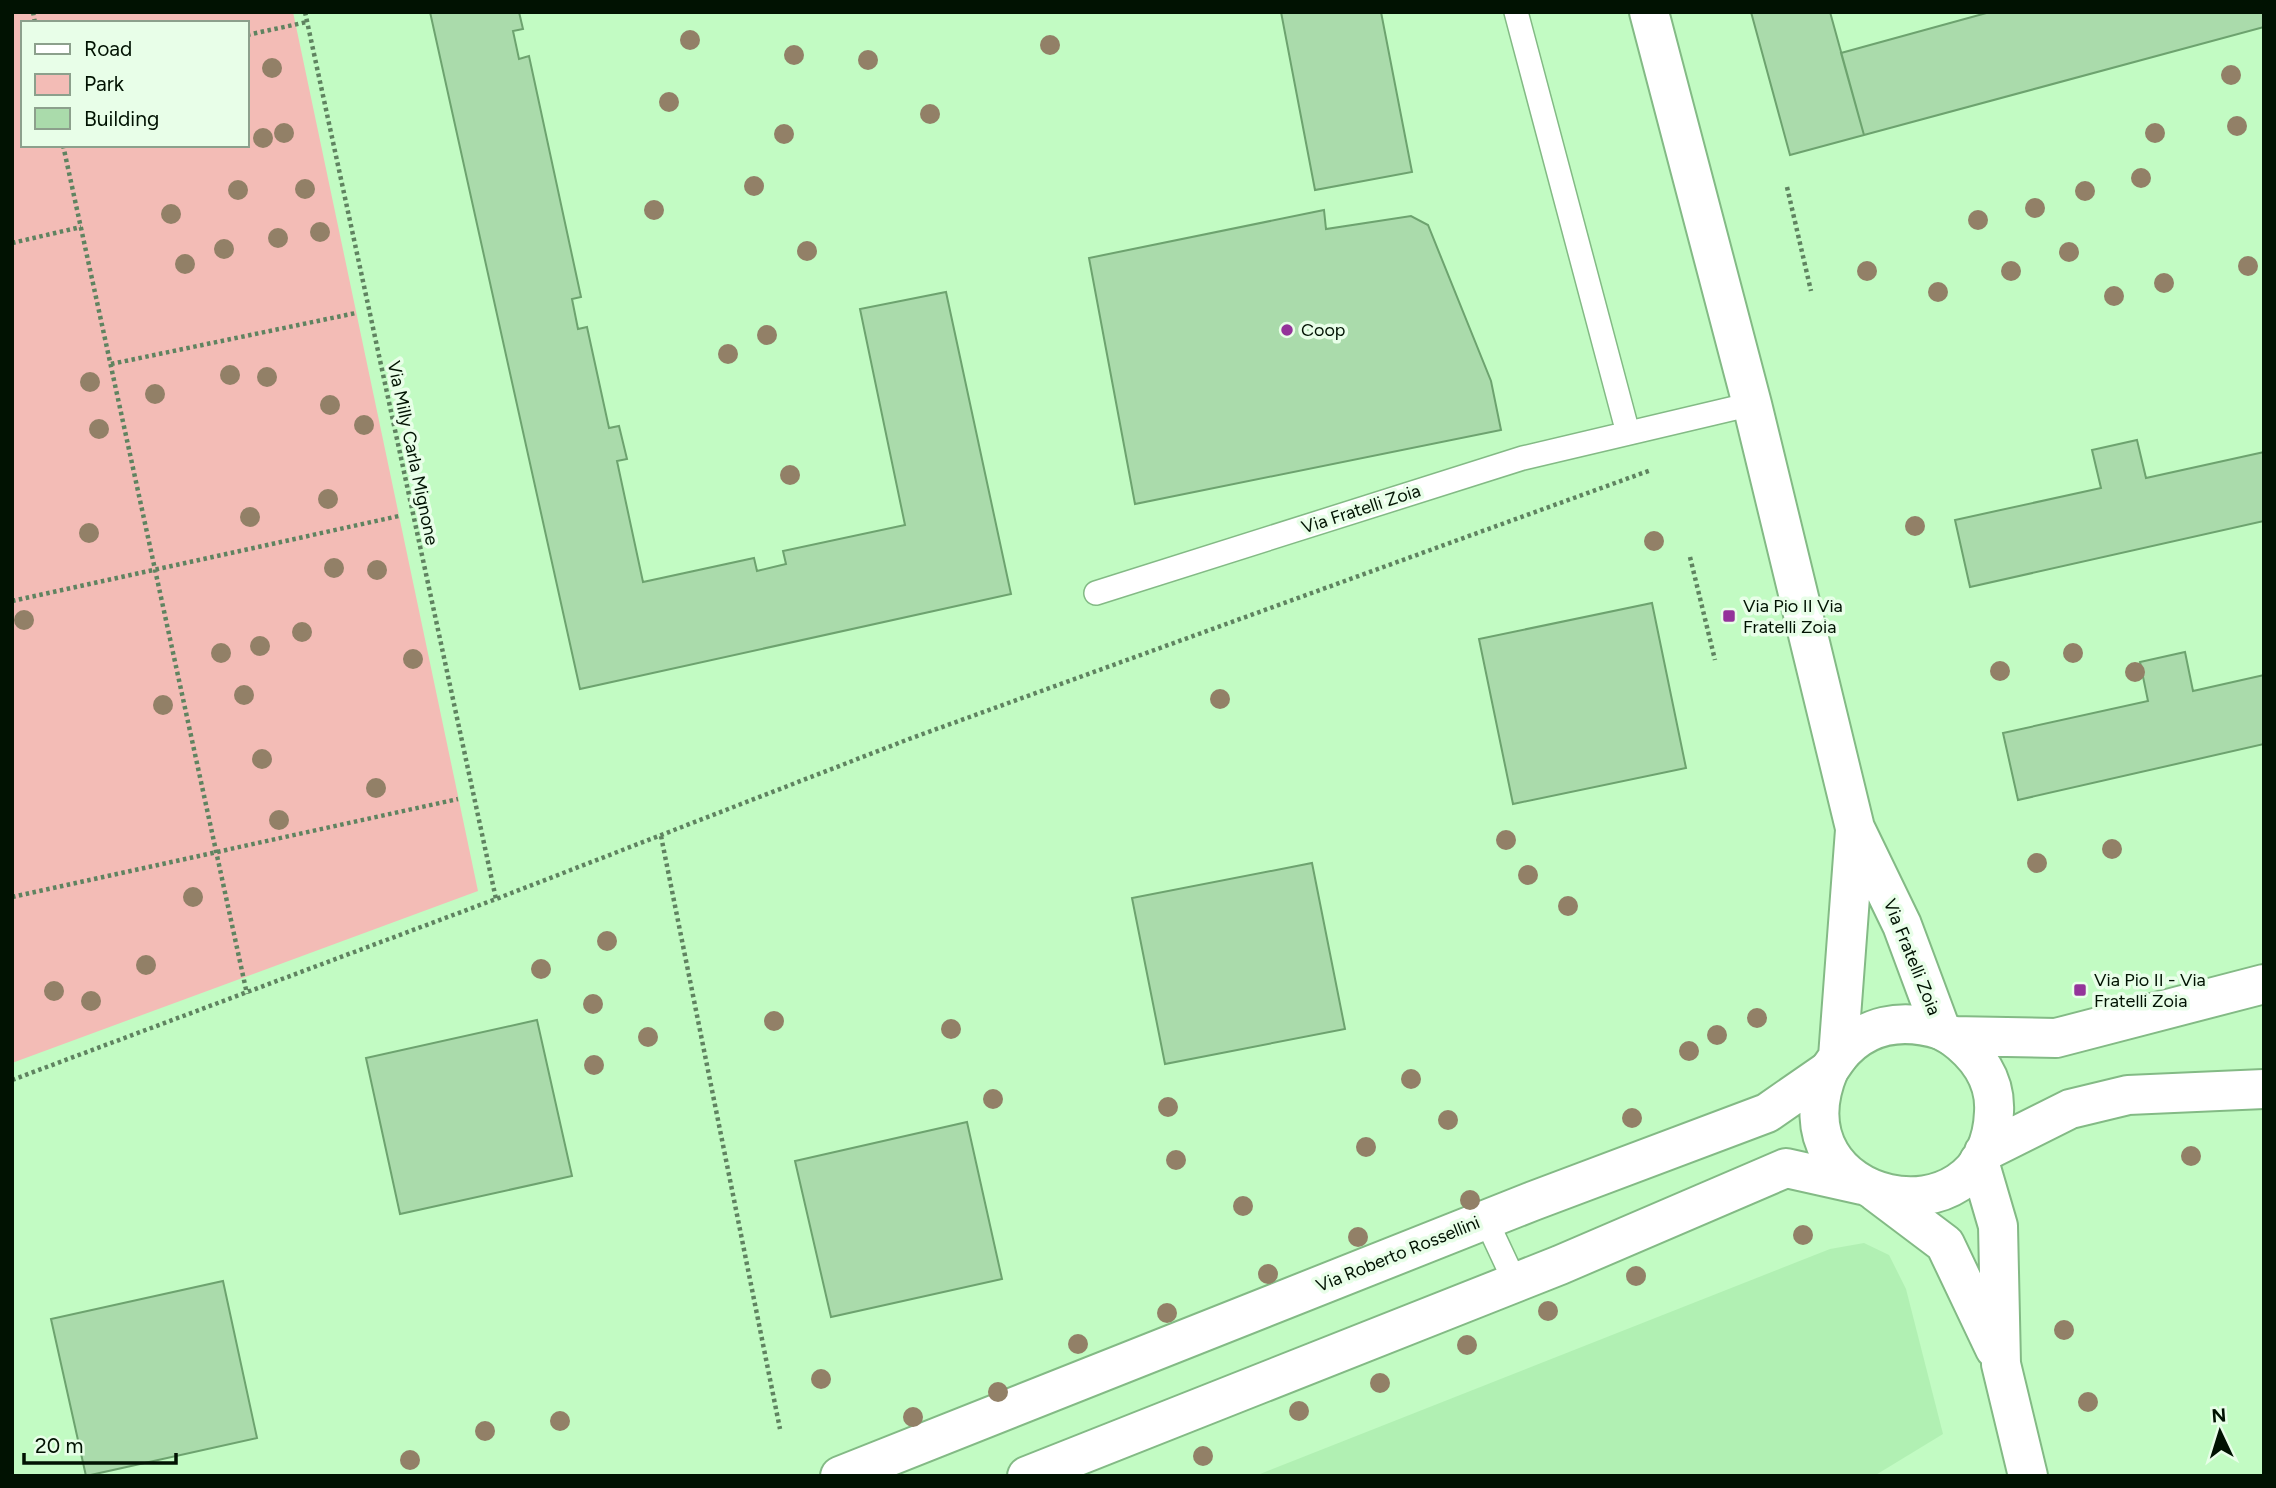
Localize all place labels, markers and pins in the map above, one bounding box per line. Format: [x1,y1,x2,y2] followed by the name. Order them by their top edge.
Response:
[1301,319,1346,341] place label: Coop
[1279,322,1295,338] marker: Coop
[1743,595,1843,638] place label: Via Pio II Via Fratelli Zoia
[1721,608,1737,624] marker: Via Pio II Via Fratelli Zoia
[2094,969,2206,1012] place label: Via Pio II - Via Fratelli Zoia
[2072,982,2088,998] marker: Via Pio II - Via Fratelli Zoia

